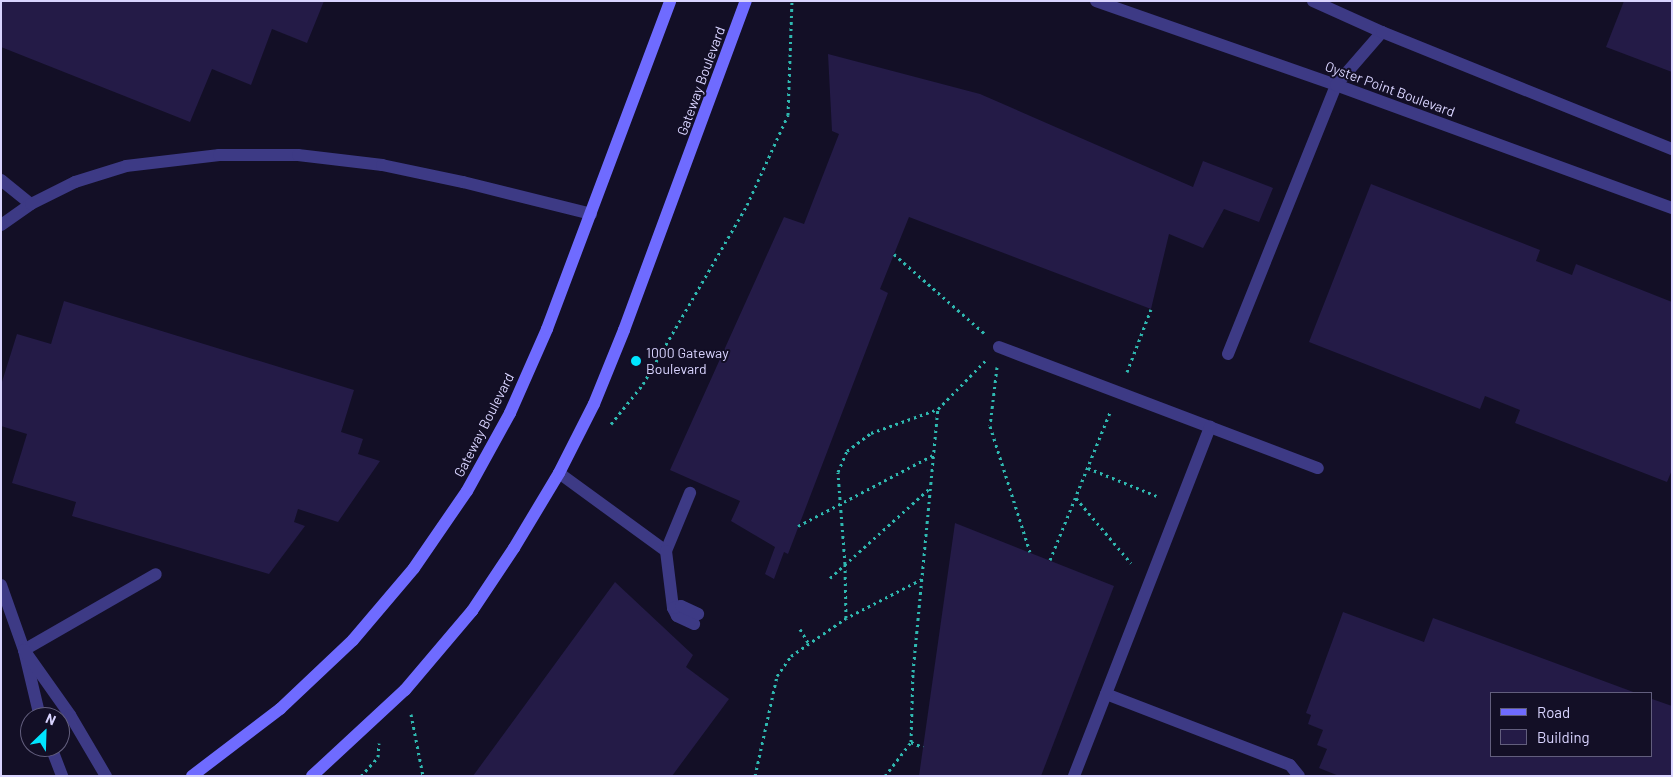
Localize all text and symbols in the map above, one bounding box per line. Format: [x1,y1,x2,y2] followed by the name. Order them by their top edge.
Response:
[673,24,729,138] street label: Gateway Boulevard
[1323,58,1457,120] street label: Oyster Point Boulevard
[646,345,729,378] place label: 1000 Gateway Boulevard
[630,355,642,367] marker: 1000 Gateway Boulevard
[450,370,518,480] street label: Gateway Boulevard
[1490,692,1653,757] legend
[1537,703,1570,721] text: Road
[20,707,70,757] north arrow
[43,709,59,728] text: N
[1537,728,1590,746] text: Building

